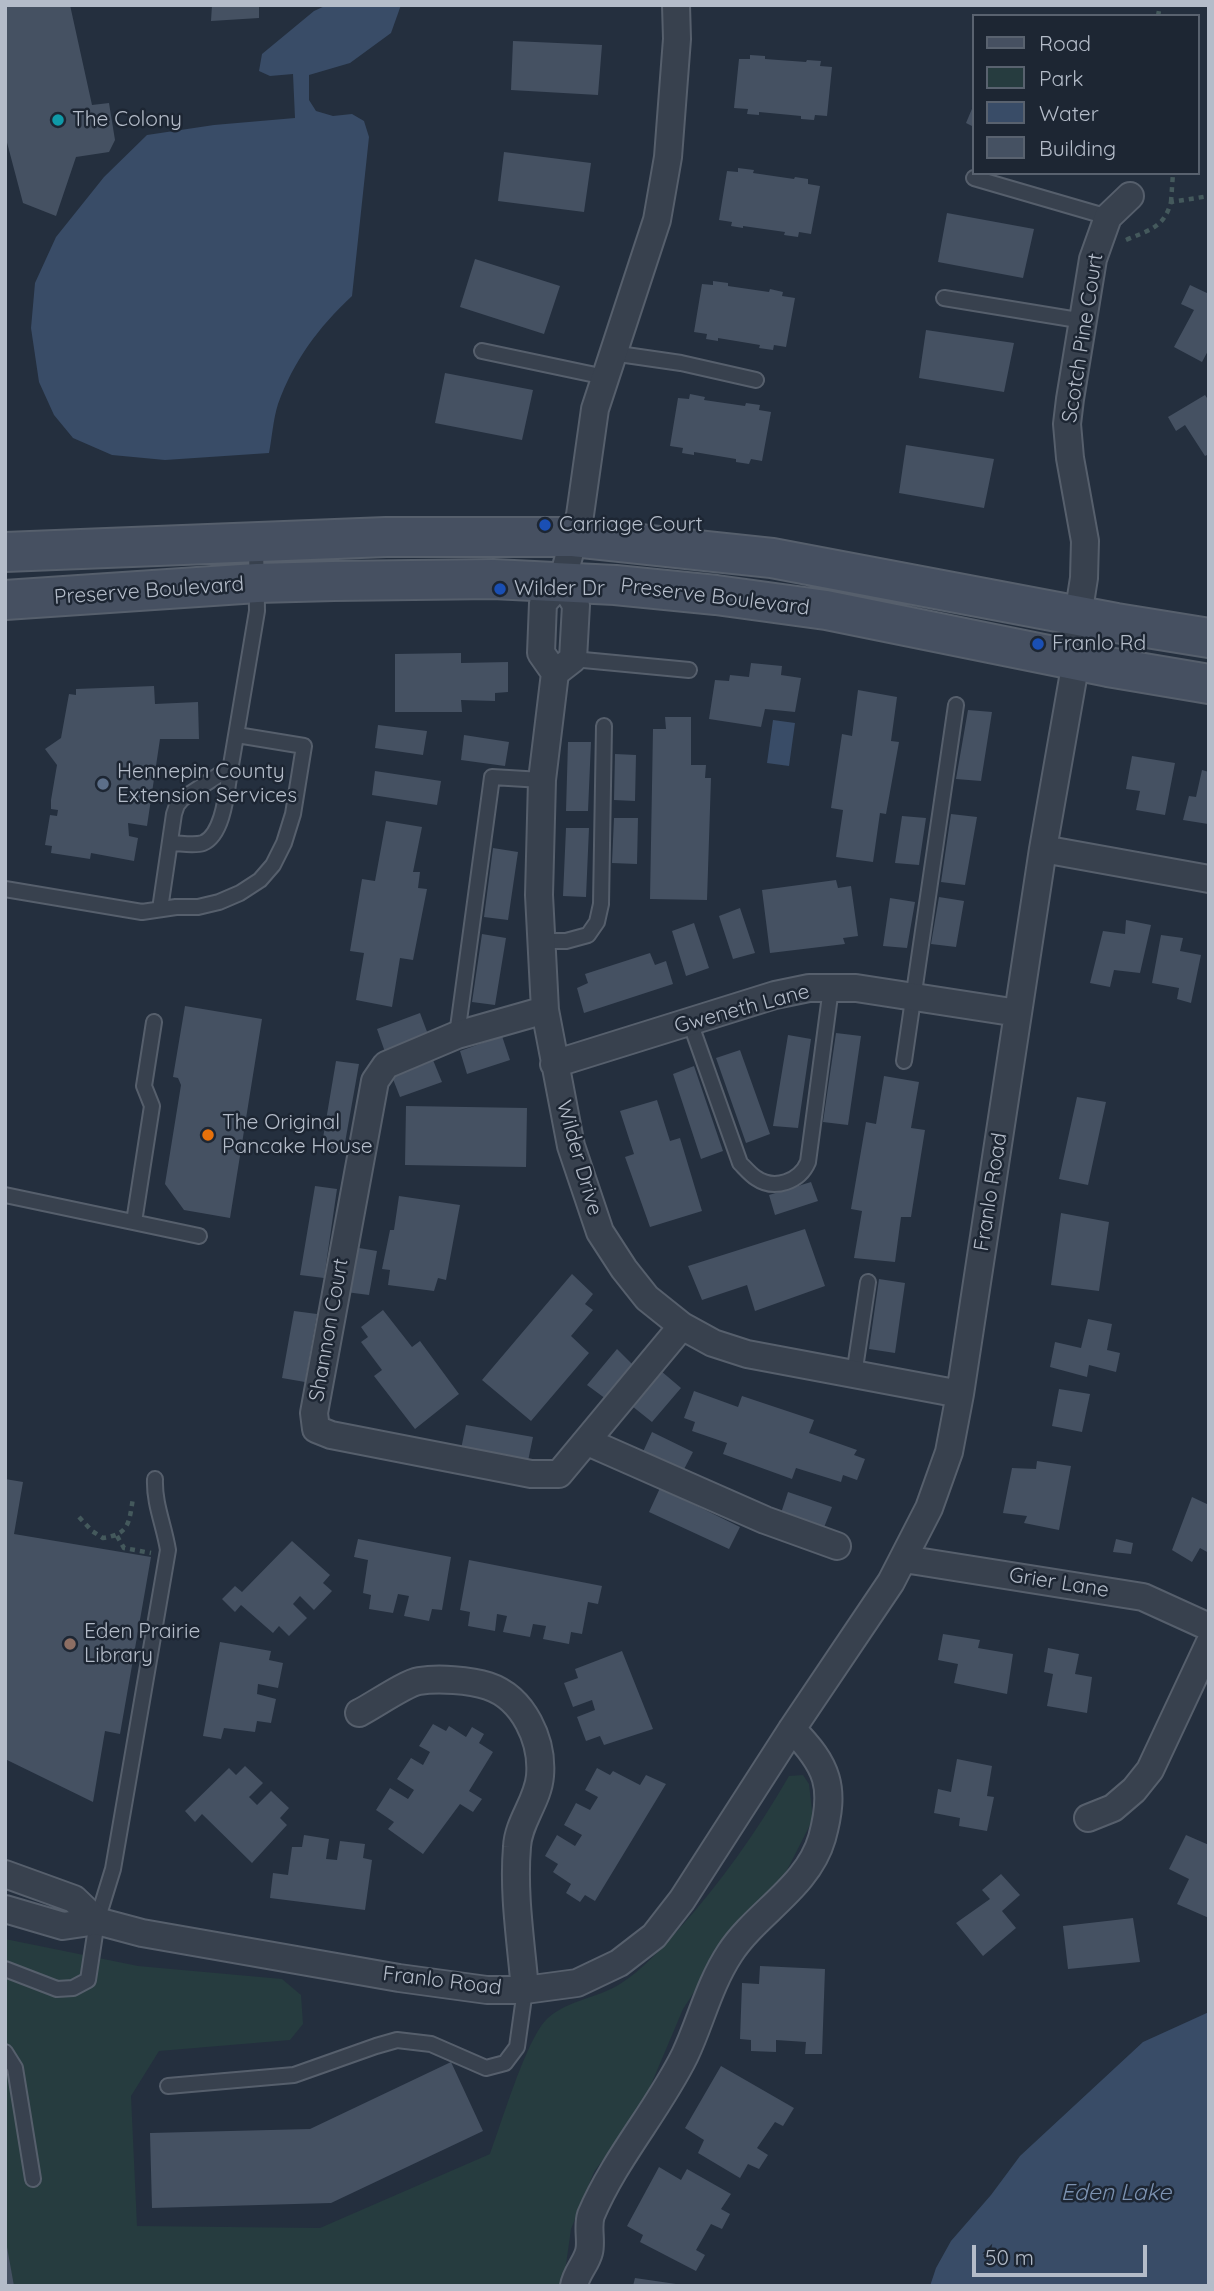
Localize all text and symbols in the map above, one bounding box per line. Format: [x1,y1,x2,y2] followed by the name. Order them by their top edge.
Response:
[972,14,1200,175] legend
[1039,30,1091,56] text: Road
[1039,65,1083,91] text: Park
[1039,100,1099,126] text: Water
[72,107,182,133] place label: The Colony
[50,112,66,128] marker: The Colony
[1039,135,1116,161] text: Building
[1057,251,1109,425] street label: Scotch Pine Court
[559,512,703,538] place label: Carriage Court
[537,517,553,533] marker: Carriage Court
[53,572,245,610] street label: Preserve Boulevard
[619,573,811,621] street label: Preserve Boulevard
[514,576,605,602] place label: Wilder Dr
[492,581,508,597] marker: Wilder Dr
[1052,631,1146,657] place label: Franlo Rd
[1030,636,1046,652] marker: Franlo Rd
[117,759,297,809] place label: Hennepin County Extension Services
[95,776,111,792] marker: Hennepin County Extension Services
[672,979,812,1039] street label: Gweneth Lane
[551,1098,607,1218] street label: Wilder Drive
[222,1110,373,1160] place label: The Original Pancake House
[200,1127,216,1143] marker: The Original Pancake House
[969,1131,1013,1253] street label: Franlo Road
[304,1256,354,1404] street label: Shannon Court
[1007,1563,1111,1603] street label: Grier Lane
[84,1619,200,1669] place label: Eden Prairie Library
[62,1636,78,1652] marker: Eden Prairie Library
[381,1961,503,2001] street label: Franlo Road
[1061,2179,1171,2207] water label: Eden Lake
[976,2232,1151,2276] scale bar
[985,2244,1034,2270] text: 50 m

